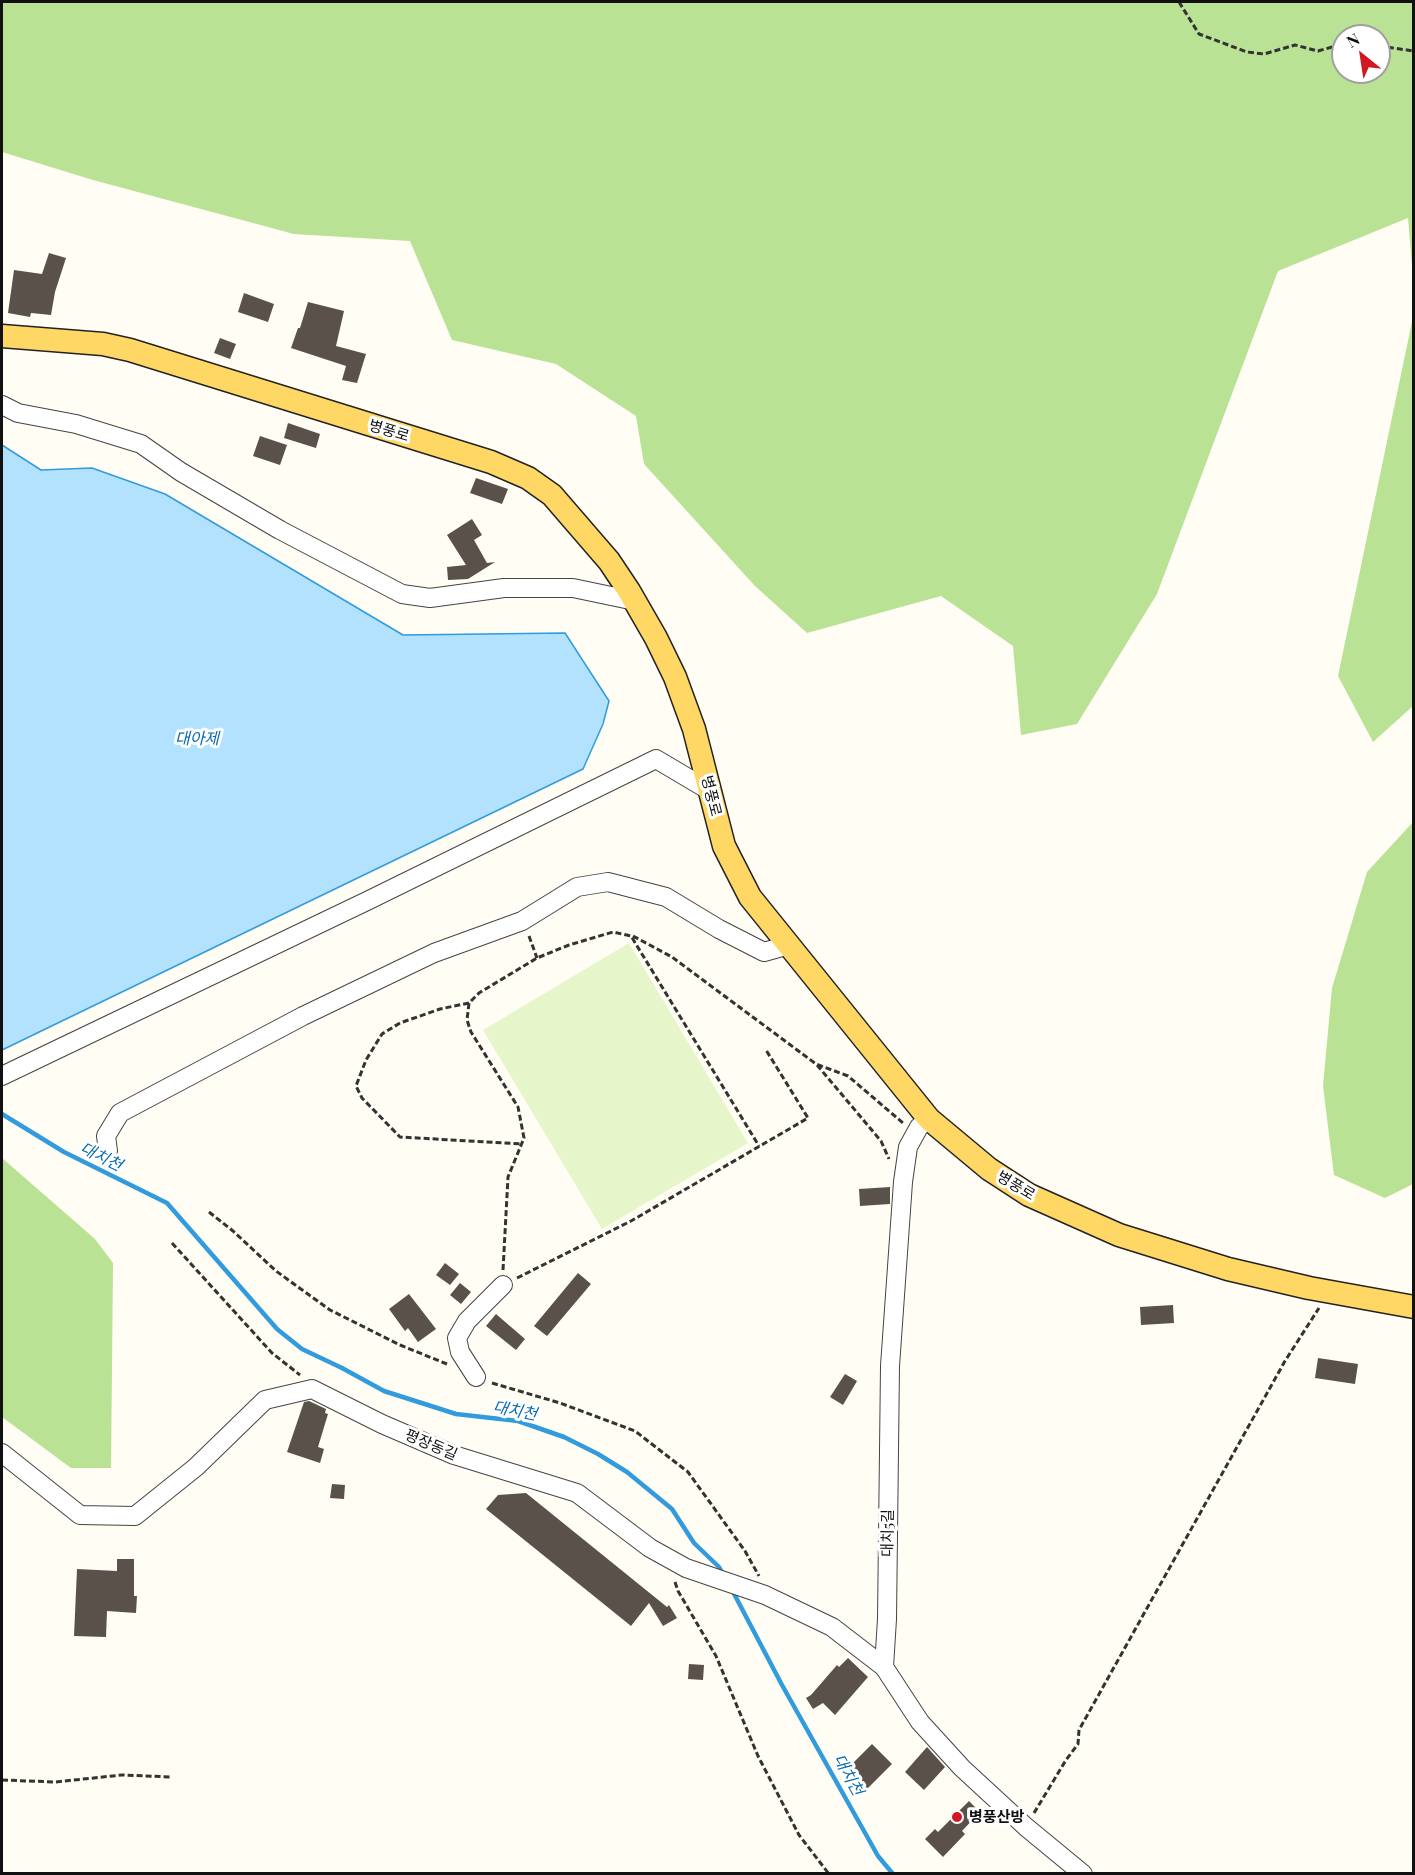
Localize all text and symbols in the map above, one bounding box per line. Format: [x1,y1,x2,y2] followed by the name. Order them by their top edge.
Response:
[1331,24,1391,84] north arrow
[1342,28,1363,52] text: N
[367,416,411,446] street label: 병풍로
[175,729,219,749] water label: 대아제
[697,774,725,818] street label: 병풍로
[77,1139,125,1175] water label: 대치천
[994,1168,1038,1204] street label: 병풍로
[491,1397,539,1425] water label: 대치천
[402,1426,460,1464] street label: 평장동길
[879,1509,897,1557] street label: 대치5길
[829,1751,867,1799] water label: 대치천
[969,1808,1024,1826] place label: 병풍산방
[950,1810,964,1824] marker: 병풍산방

